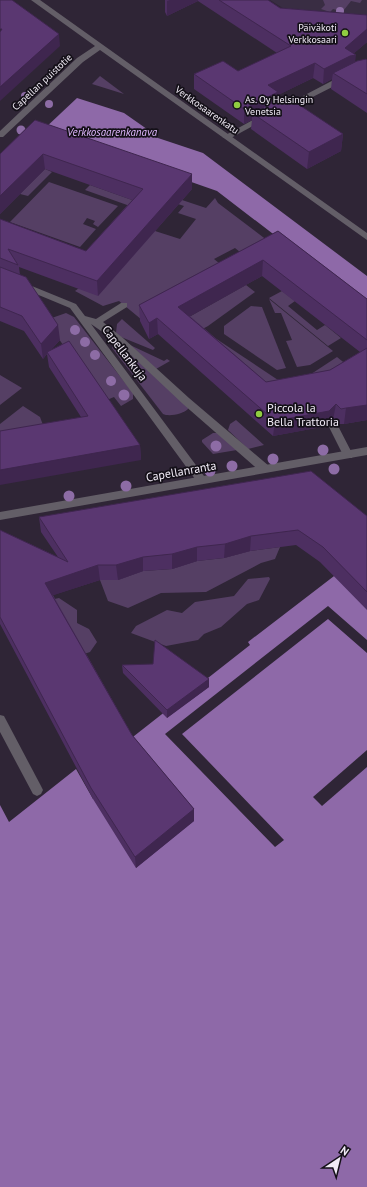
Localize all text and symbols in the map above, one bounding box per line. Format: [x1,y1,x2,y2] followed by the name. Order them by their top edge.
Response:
[287,21,337,46] place label: Päiväkoti Verkkosaari
[340,28,350,38] marker: Päiväkoti Verkkosaari
[9,51,75,113] street label: Capellan puistotie
[172,83,241,137] street label: Verkkosaarenkatu
[244,93,313,118] place label: As. Oy Helsingin Venetsia
[232,100,242,110] marker: As. Oy Helsingin Venetsia
[67,125,158,139] water label: Verkkosaarenkanava
[99,322,151,384] street label: Capellankuja
[267,400,339,429] place label: Piccola la Bella Trattoria
[254,409,264,419] marker: Piccola la Bella Trattoria
[145,457,217,485] street label: Capellanranta
[319,1139,359,1179] north arrow
[338,1143,352,1159] text: N

